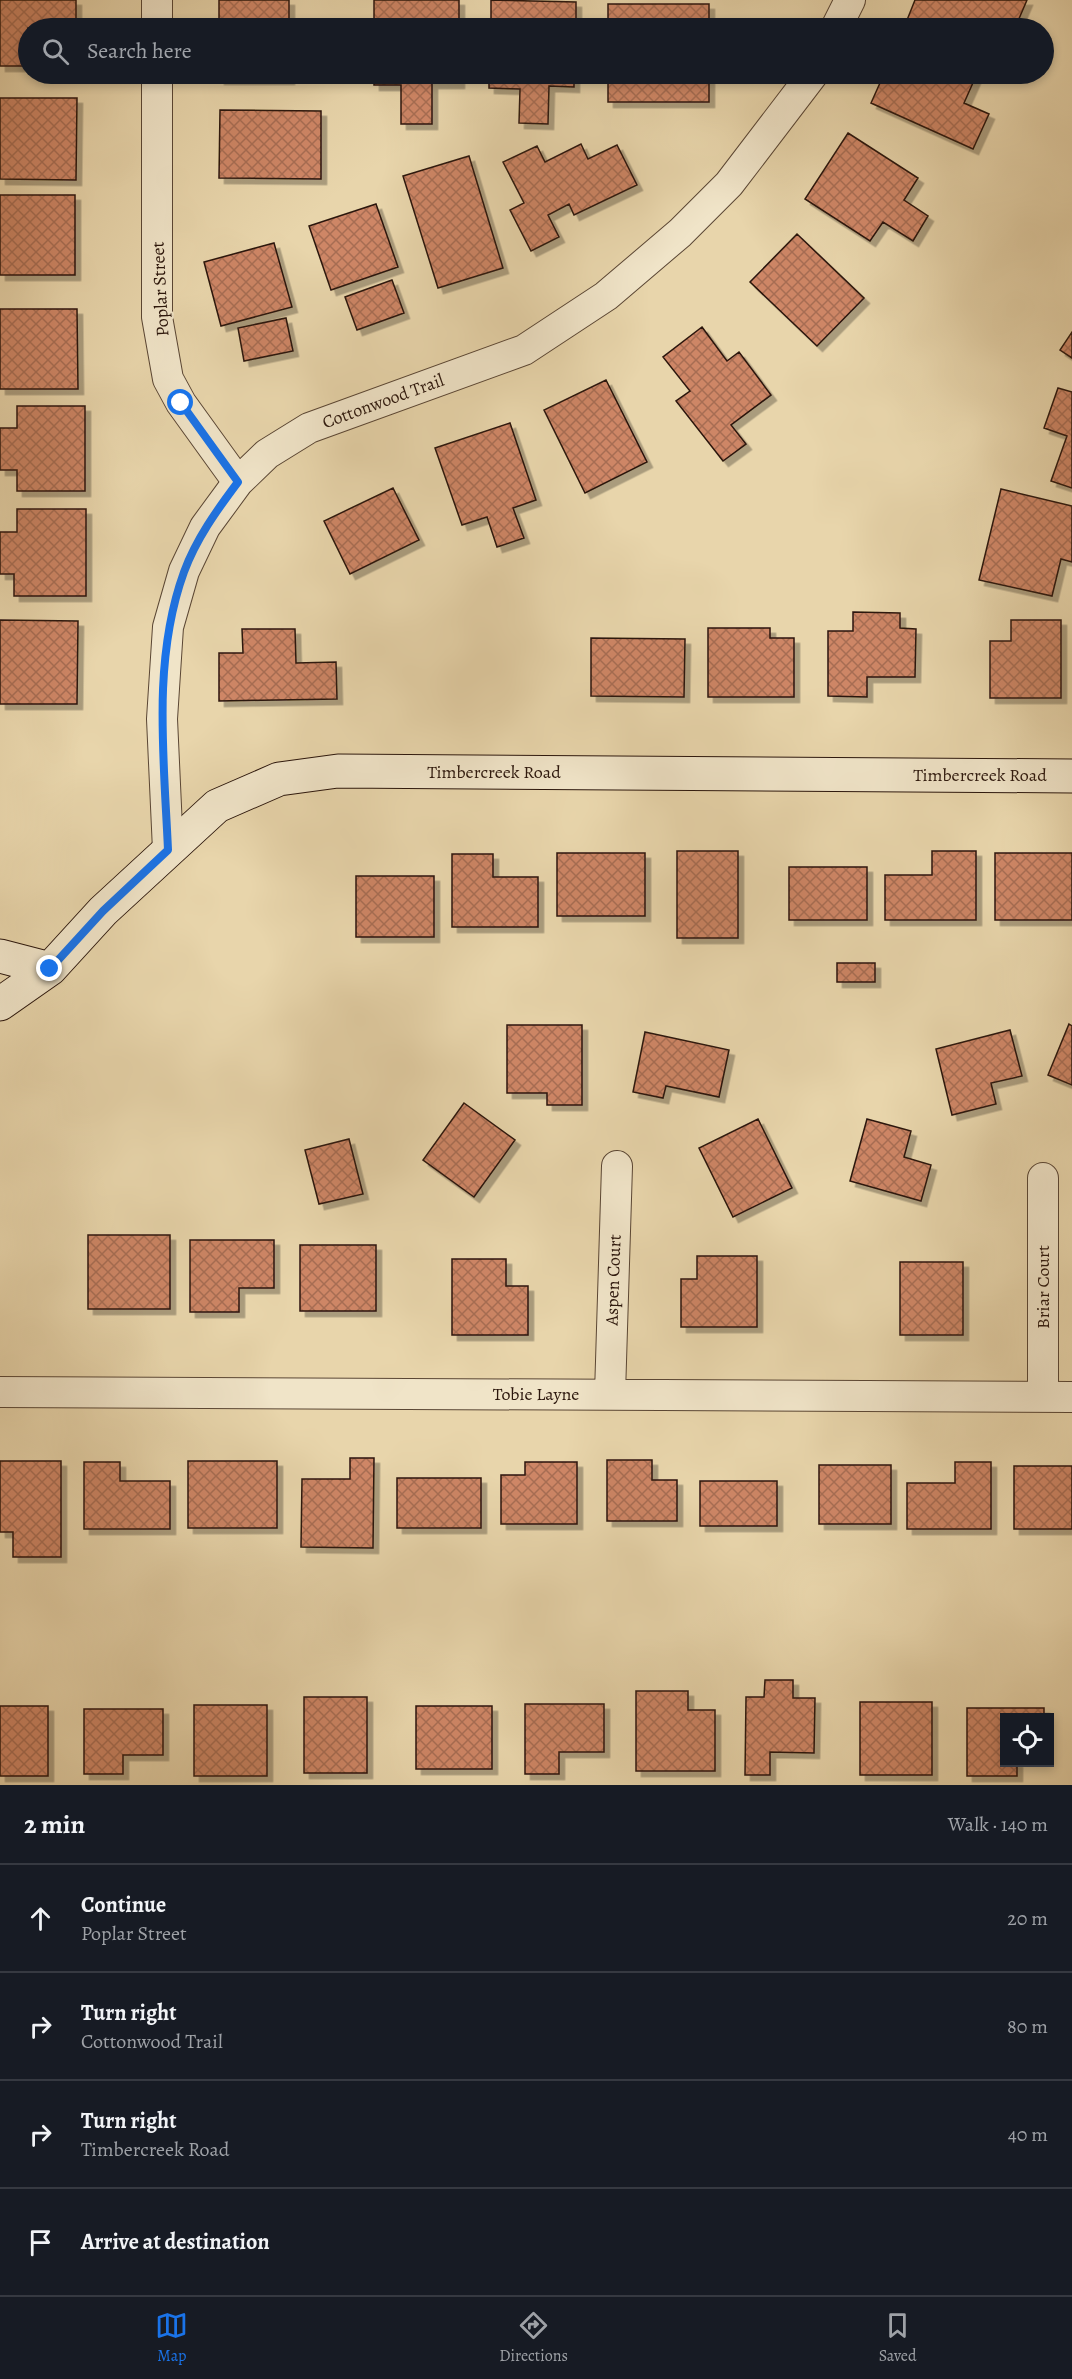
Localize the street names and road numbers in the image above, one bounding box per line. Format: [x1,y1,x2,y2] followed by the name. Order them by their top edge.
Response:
[146,241,174,337] street label: Poplar Street
[319,368,448,434] street label: Cottonwood Trail
[427,760,561,784] street label: Timbercreek Road
[913,763,1047,787] street label: Timbercreek Road
[599,1234,627,1327] street label: Aspen Court
[1031,1245,1055,1329] street label: Briar Court
[493,1382,579,1406] street label: Tobie Layne

